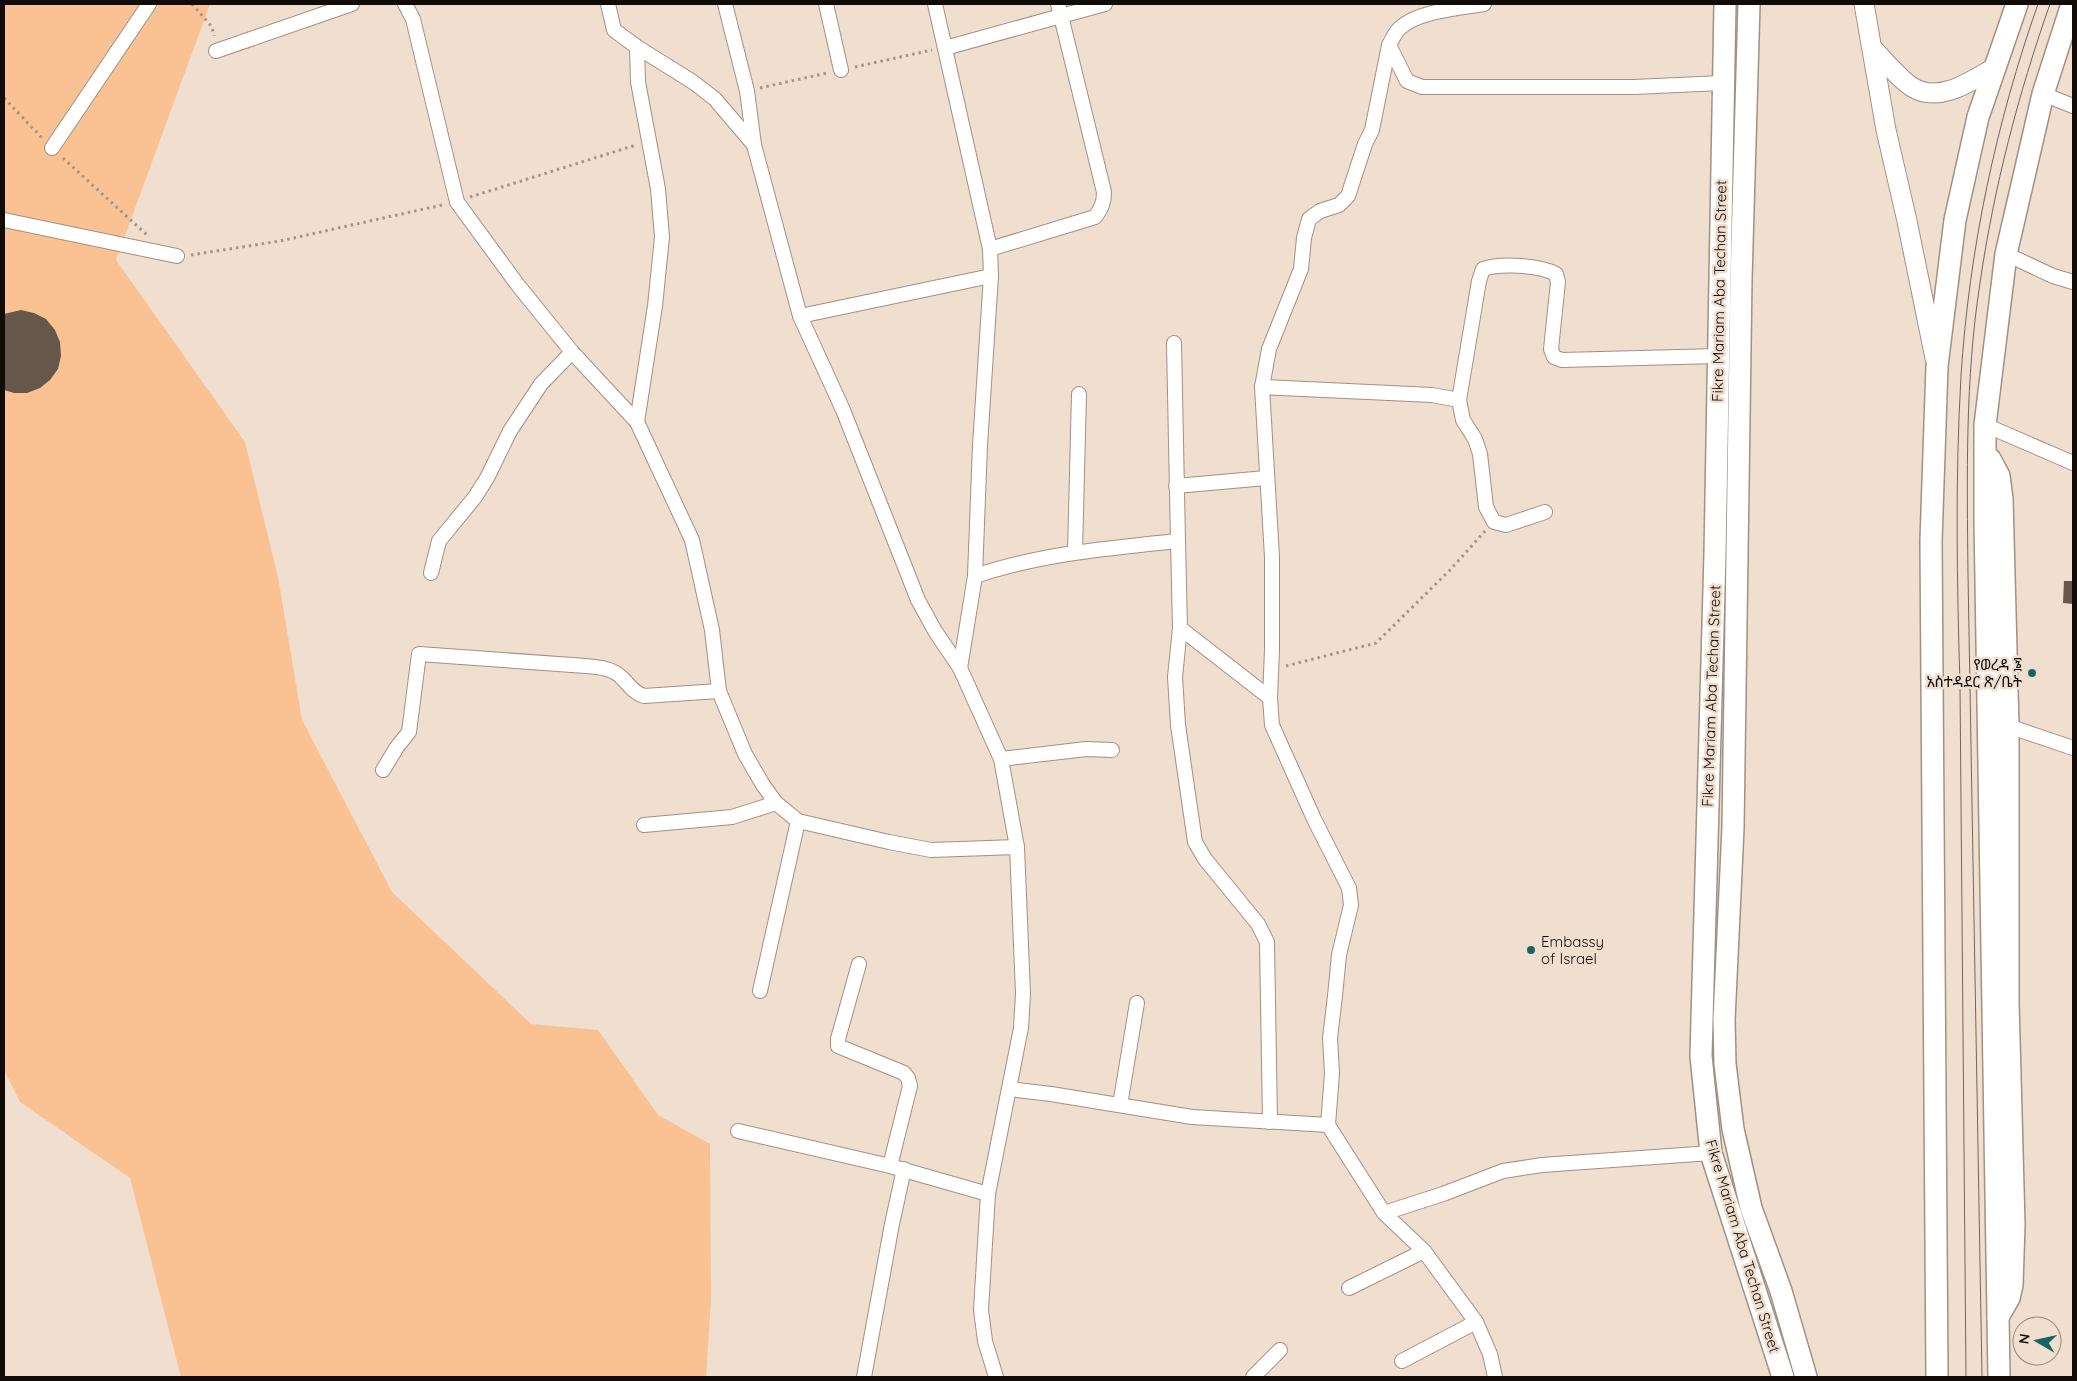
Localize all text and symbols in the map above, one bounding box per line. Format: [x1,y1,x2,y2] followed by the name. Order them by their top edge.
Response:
[1708,180,1730,402] street label: Fikre Mariam Aba Techan Street
[1698,585,1724,807] street label: Fikre Mariam Aba Techan Street
[1926,655,2023,691] place label: የወረዳ ፮ አስተዳደር ጽ/ቤት
[2026,667,2038,679] marker: የወረዳ ፮ አስተዳደር ጽ/ቤት
[1541,932,1604,968] place label: Embassy of Israel
[1525,944,1537,956] marker: Embassy of Israel
[1701,1137,1785,1355] street label: Fikre Mariam Aba Techan Street
[2012,1316,2062,1366] north arrow
[2014,1332,2034,1345] text: N

